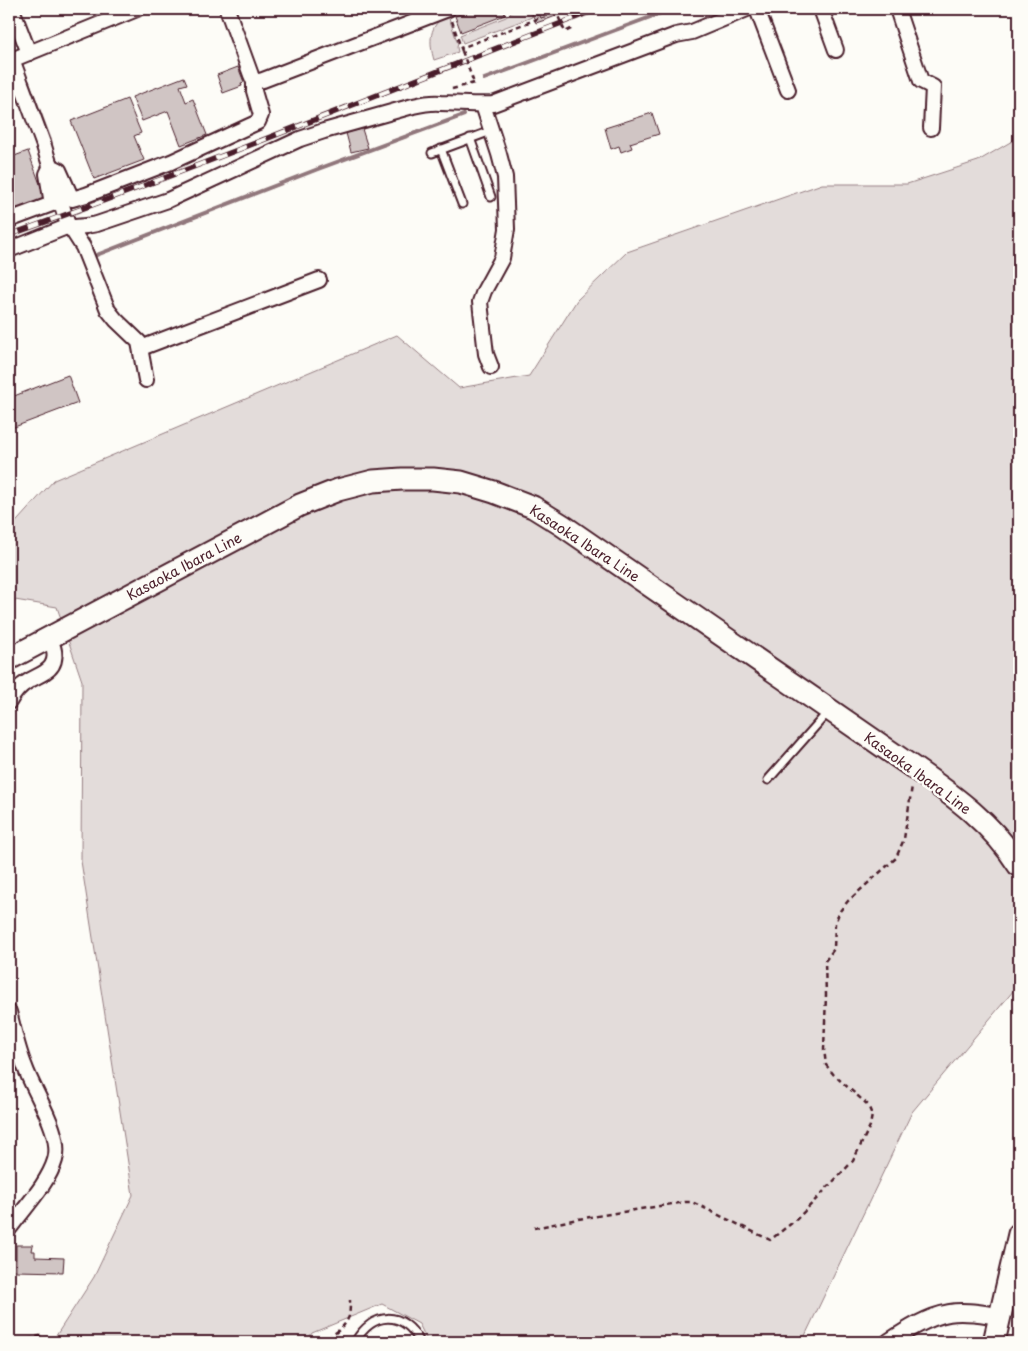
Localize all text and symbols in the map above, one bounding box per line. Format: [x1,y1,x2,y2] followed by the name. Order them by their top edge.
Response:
[526,499,644,587] street label: Kasaoka Ibara Line
[123,527,245,605] street label: Kasaoka Ibara Line
[860,727,976,819] street label: Kasaoka Ibara Line

